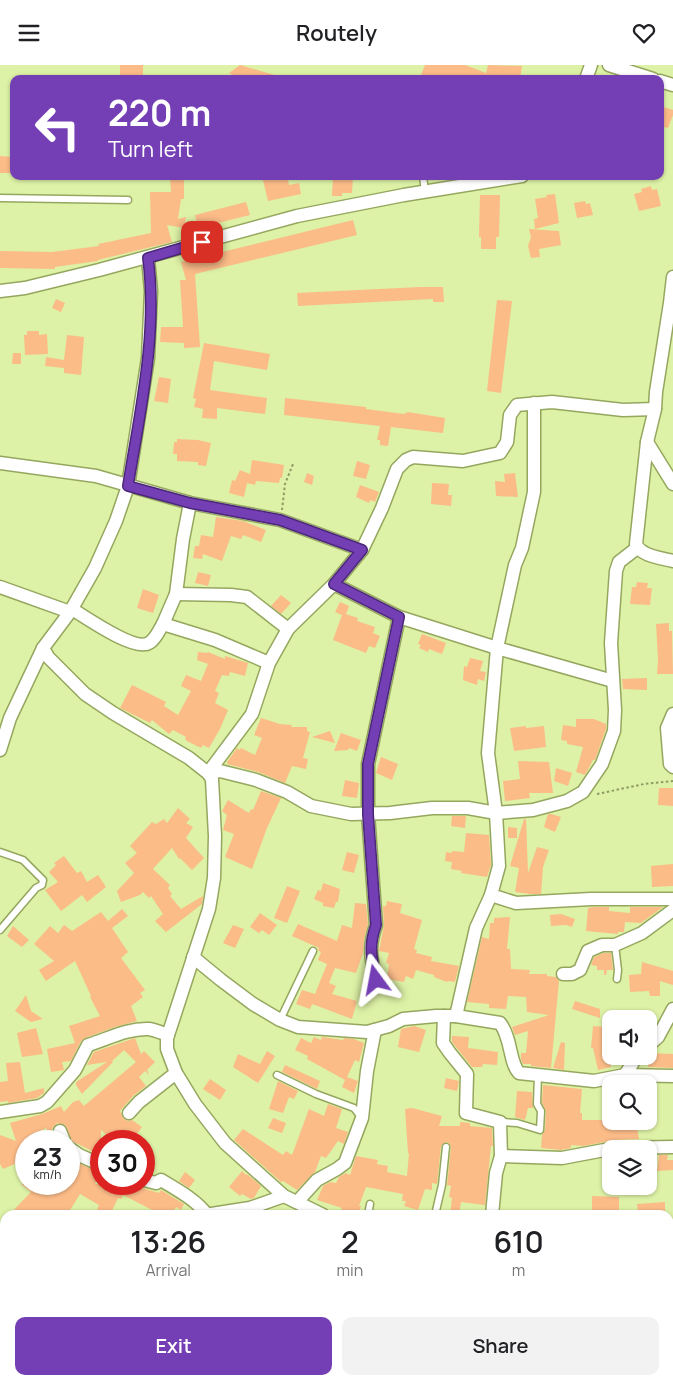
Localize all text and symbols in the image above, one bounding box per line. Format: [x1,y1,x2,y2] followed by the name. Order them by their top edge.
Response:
[296,18,377,48] text: Routely
[15,19,43,47] icon: menu
[630,19,658,47] icon: heart
[108,89,211,137] text: 220 m
[25,95,90,160] icon: left
[108,134,193,164] text: Turn left
[181,221,223,263] pin
[188,228,216,256] icon: arrive
[349,953,401,1005] position arrow
[602,1010,657,1195] map controls
[602,1010,657,1065] button: sound
[602,1075,657,1130] button: search
[90,1130,155,1195] speed limit sign: 30
[33,1139,62,1174] text: 23
[602,1140,657,1195] button: layers
[34,1166,61,1183] text: km/h
[130,1221,206,1262] text: 13:26
[341,1221,359,1262] text: 2
[494,1221,544,1262] text: 610
[145,1259,191,1281] text: Arrival
[336,1259,363,1281] text: min
[512,1259,525,1281] text: m
[15,1317,332,1375] button: Exit
[342,1317,659,1375] button: Share

